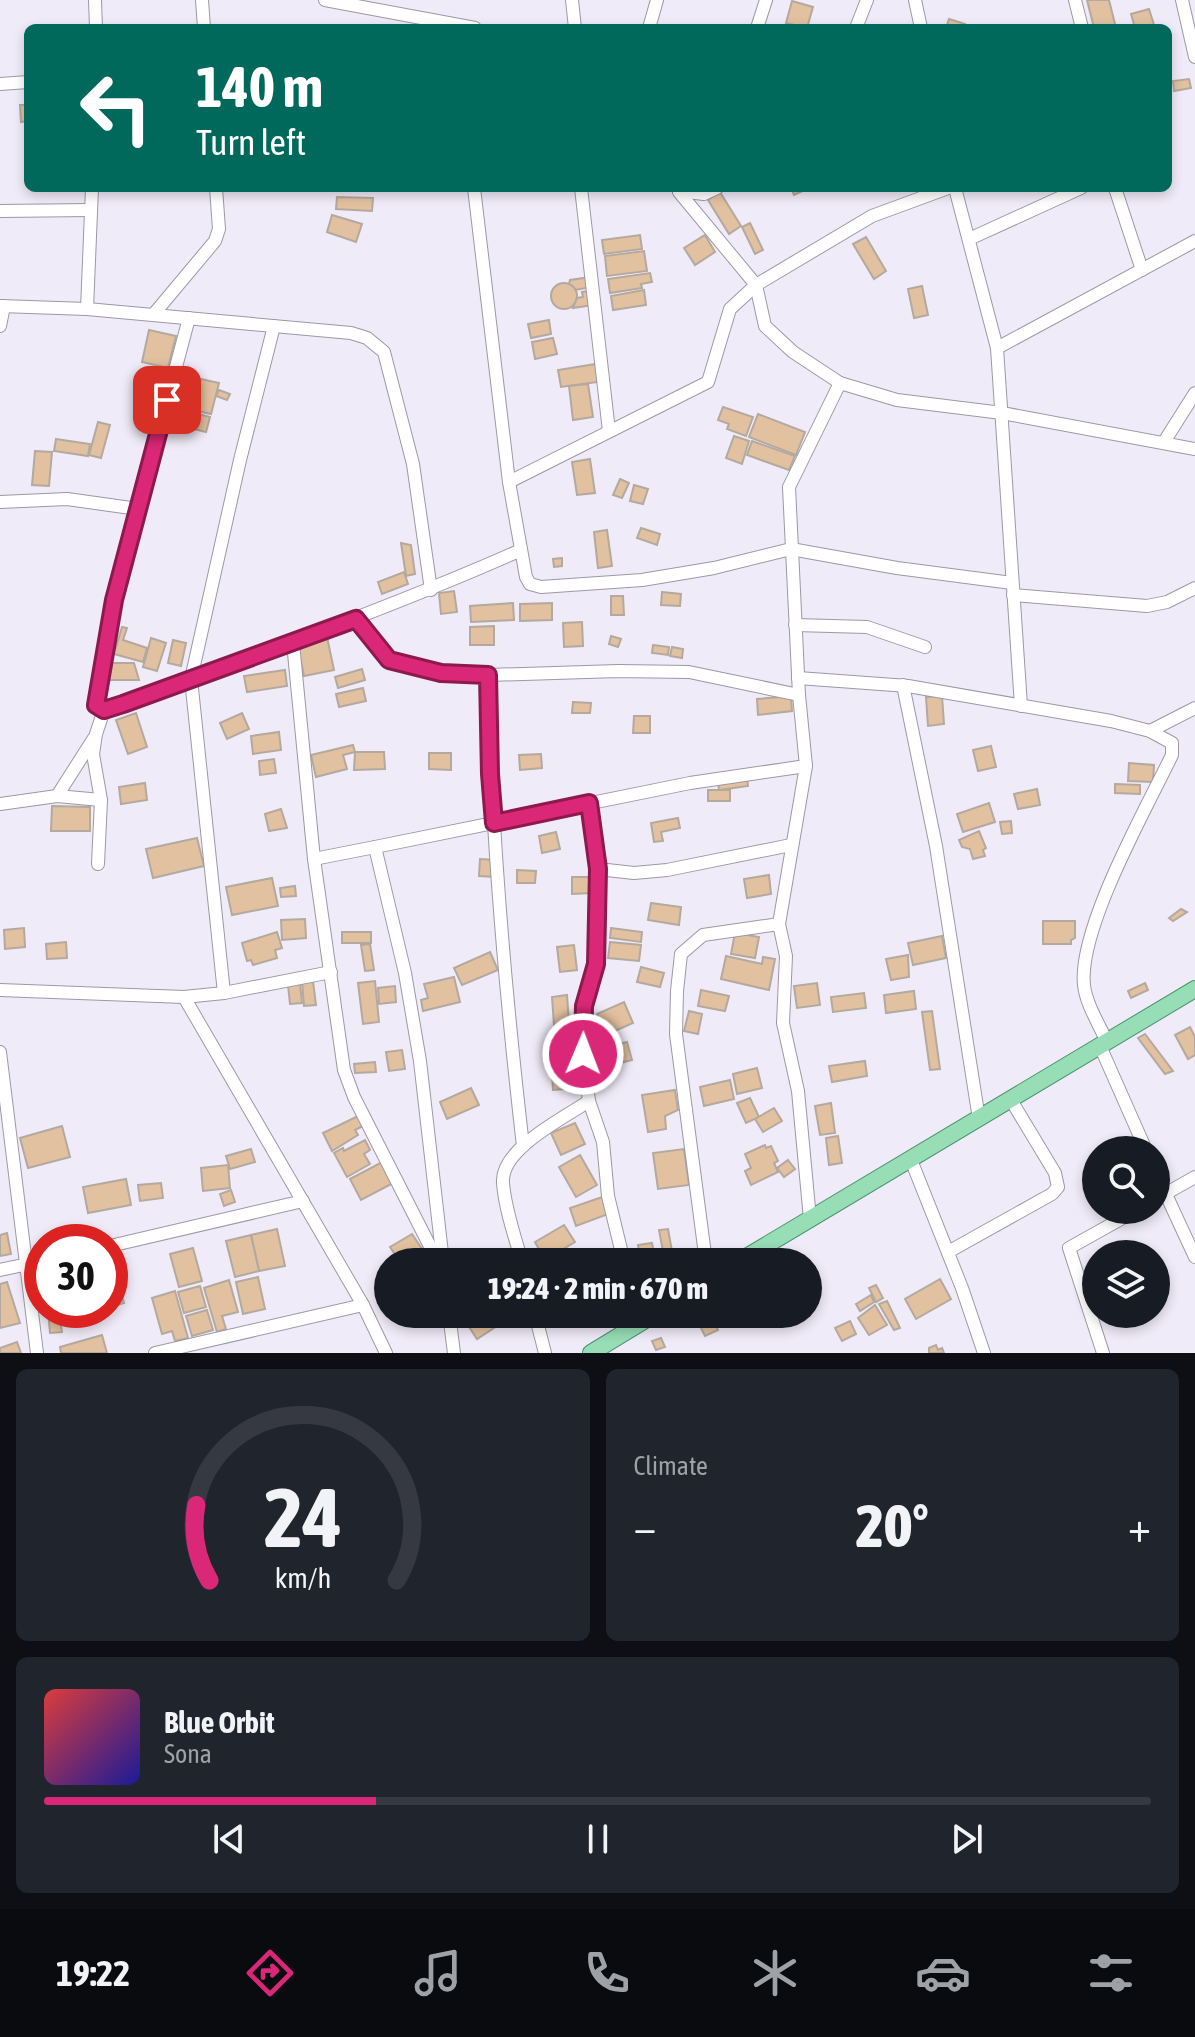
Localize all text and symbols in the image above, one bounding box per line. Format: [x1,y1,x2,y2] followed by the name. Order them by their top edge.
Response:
[196,55,323,119] text: 140 m
[64,56,168,160] icon: left
[196,121,306,163] text: Turn left
[133,366,201,434] pin
[145,378,189,422] icon: arrive
[541,1012,625,1096] position arrow
[1082,1136,1170,1328] map controls
[1082,1136,1170,1224] button: search
[24,1224,128,1328] speed limit sign: 30
[1082,1240,1170,1328] button: layers
[488,1271,708,1305] text: 19:24 · 2 min · 670 m
[634,1451,708,1481] text: Climate
[264,1469,342,1565] text: 24
[856,1491,929,1560] text: 20°
[634,1501,656,1551] text: −
[1128,1501,1151,1551] text: +
[274,1561,331,1594] text: km/h
[164,1705,275,1739] text: Blue Orbit
[164,1739,212,1769] text: Sona
[207,1817,251,1861] icon: previous
[576,1817,620,1861] icon: pause
[945,1817,989,1861] icon: next
[242,1945,298,2001] icon: directions
[410,1945,466,2001] icon: music
[579,1945,635,2001] icon: phone
[747,1945,803,2001] icon: climate
[915,1945,971,2001] icon: car
[1083,1945,1139,2001] icon: filters
[56,1952,130,1994] text: 19:22

